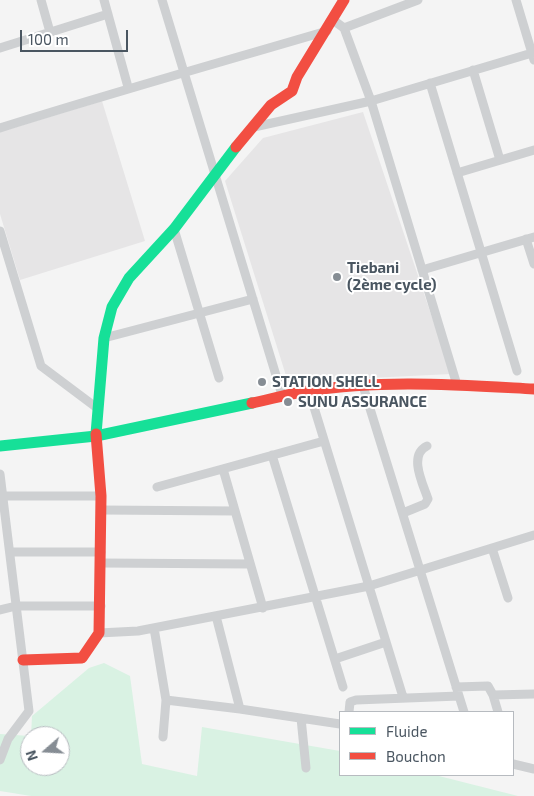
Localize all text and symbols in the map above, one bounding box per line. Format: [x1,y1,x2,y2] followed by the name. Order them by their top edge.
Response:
[22,20,130,52] scale bar
[28,30,69,48] text: 100 m
[347,259,436,294] place label: Tiebani (2ème cycle)
[331,271,343,283] marker: Tiebani (2ème cycle)
[272,373,380,391] place label: STATION SHELL
[256,376,268,388] marker: STATION SHELL
[298,393,427,411] place label: SUNU ASSURANCE
[282,396,294,408] marker: SUNU ASSURANCE
[339,711,514,776] legend
[386,722,427,740] text: Fluide
[20,726,70,776] north arrow
[386,747,446,765] text: Bouchon
[22,748,41,763] text: N

